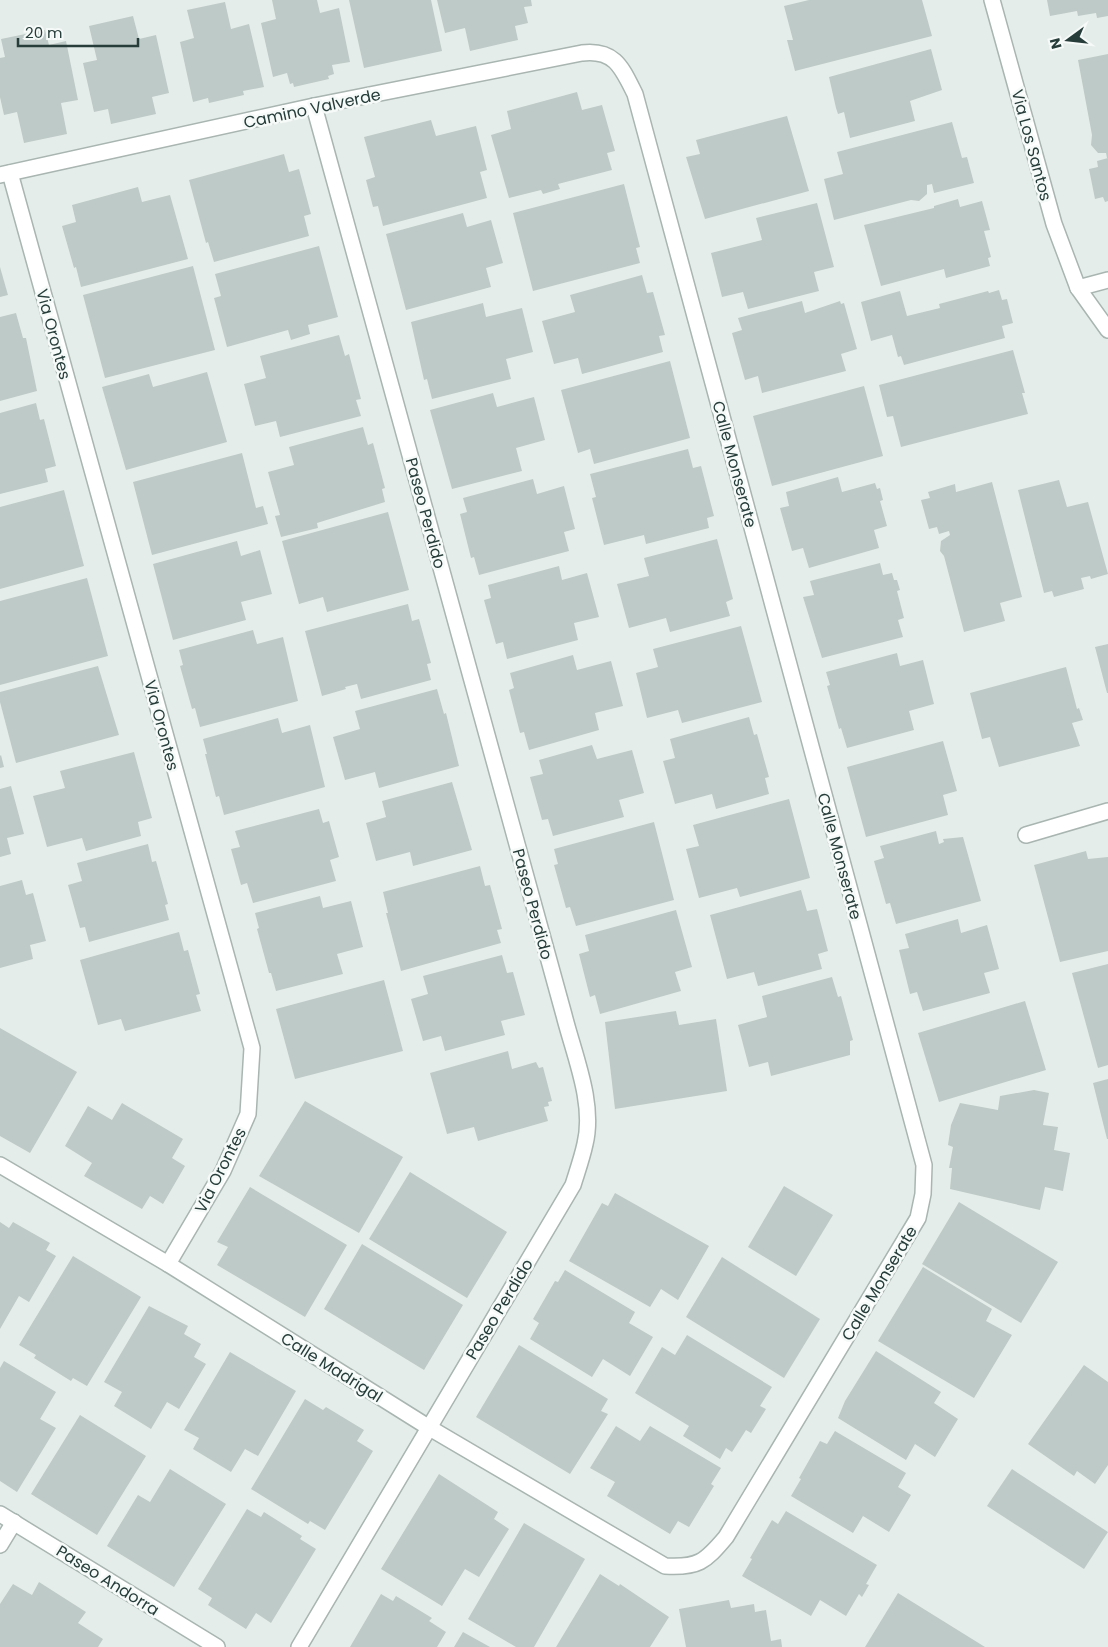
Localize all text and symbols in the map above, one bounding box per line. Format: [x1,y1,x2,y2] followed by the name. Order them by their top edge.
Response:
[18,15,138,47] scale bar
[1043,15,1093,65] north arrow
[25,22,63,43] text: 20 m
[1044,36,1066,51] text: N
[241,83,383,134] street label: Camino Valverde
[1006,87,1057,203] street label: Via Los Santos
[30,286,77,382] street label: Via Orontes
[707,398,763,530] street label: Calle Monserate
[400,455,451,571] street label: Paseo Perdido
[138,677,185,773] street label: Via Orontes
[812,790,868,922] street label: Calle Monserate
[507,846,558,962] street label: Paseo Perdido
[189,1124,252,1217] street label: Via Orontes
[836,1221,923,1345] street label: Calle Monserate
[460,1255,539,1364] street label: Paseo Perdido
[276,1327,387,1408] street label: Calle Madrigal
[52,1539,164,1621] street label: Paseo Andorra

